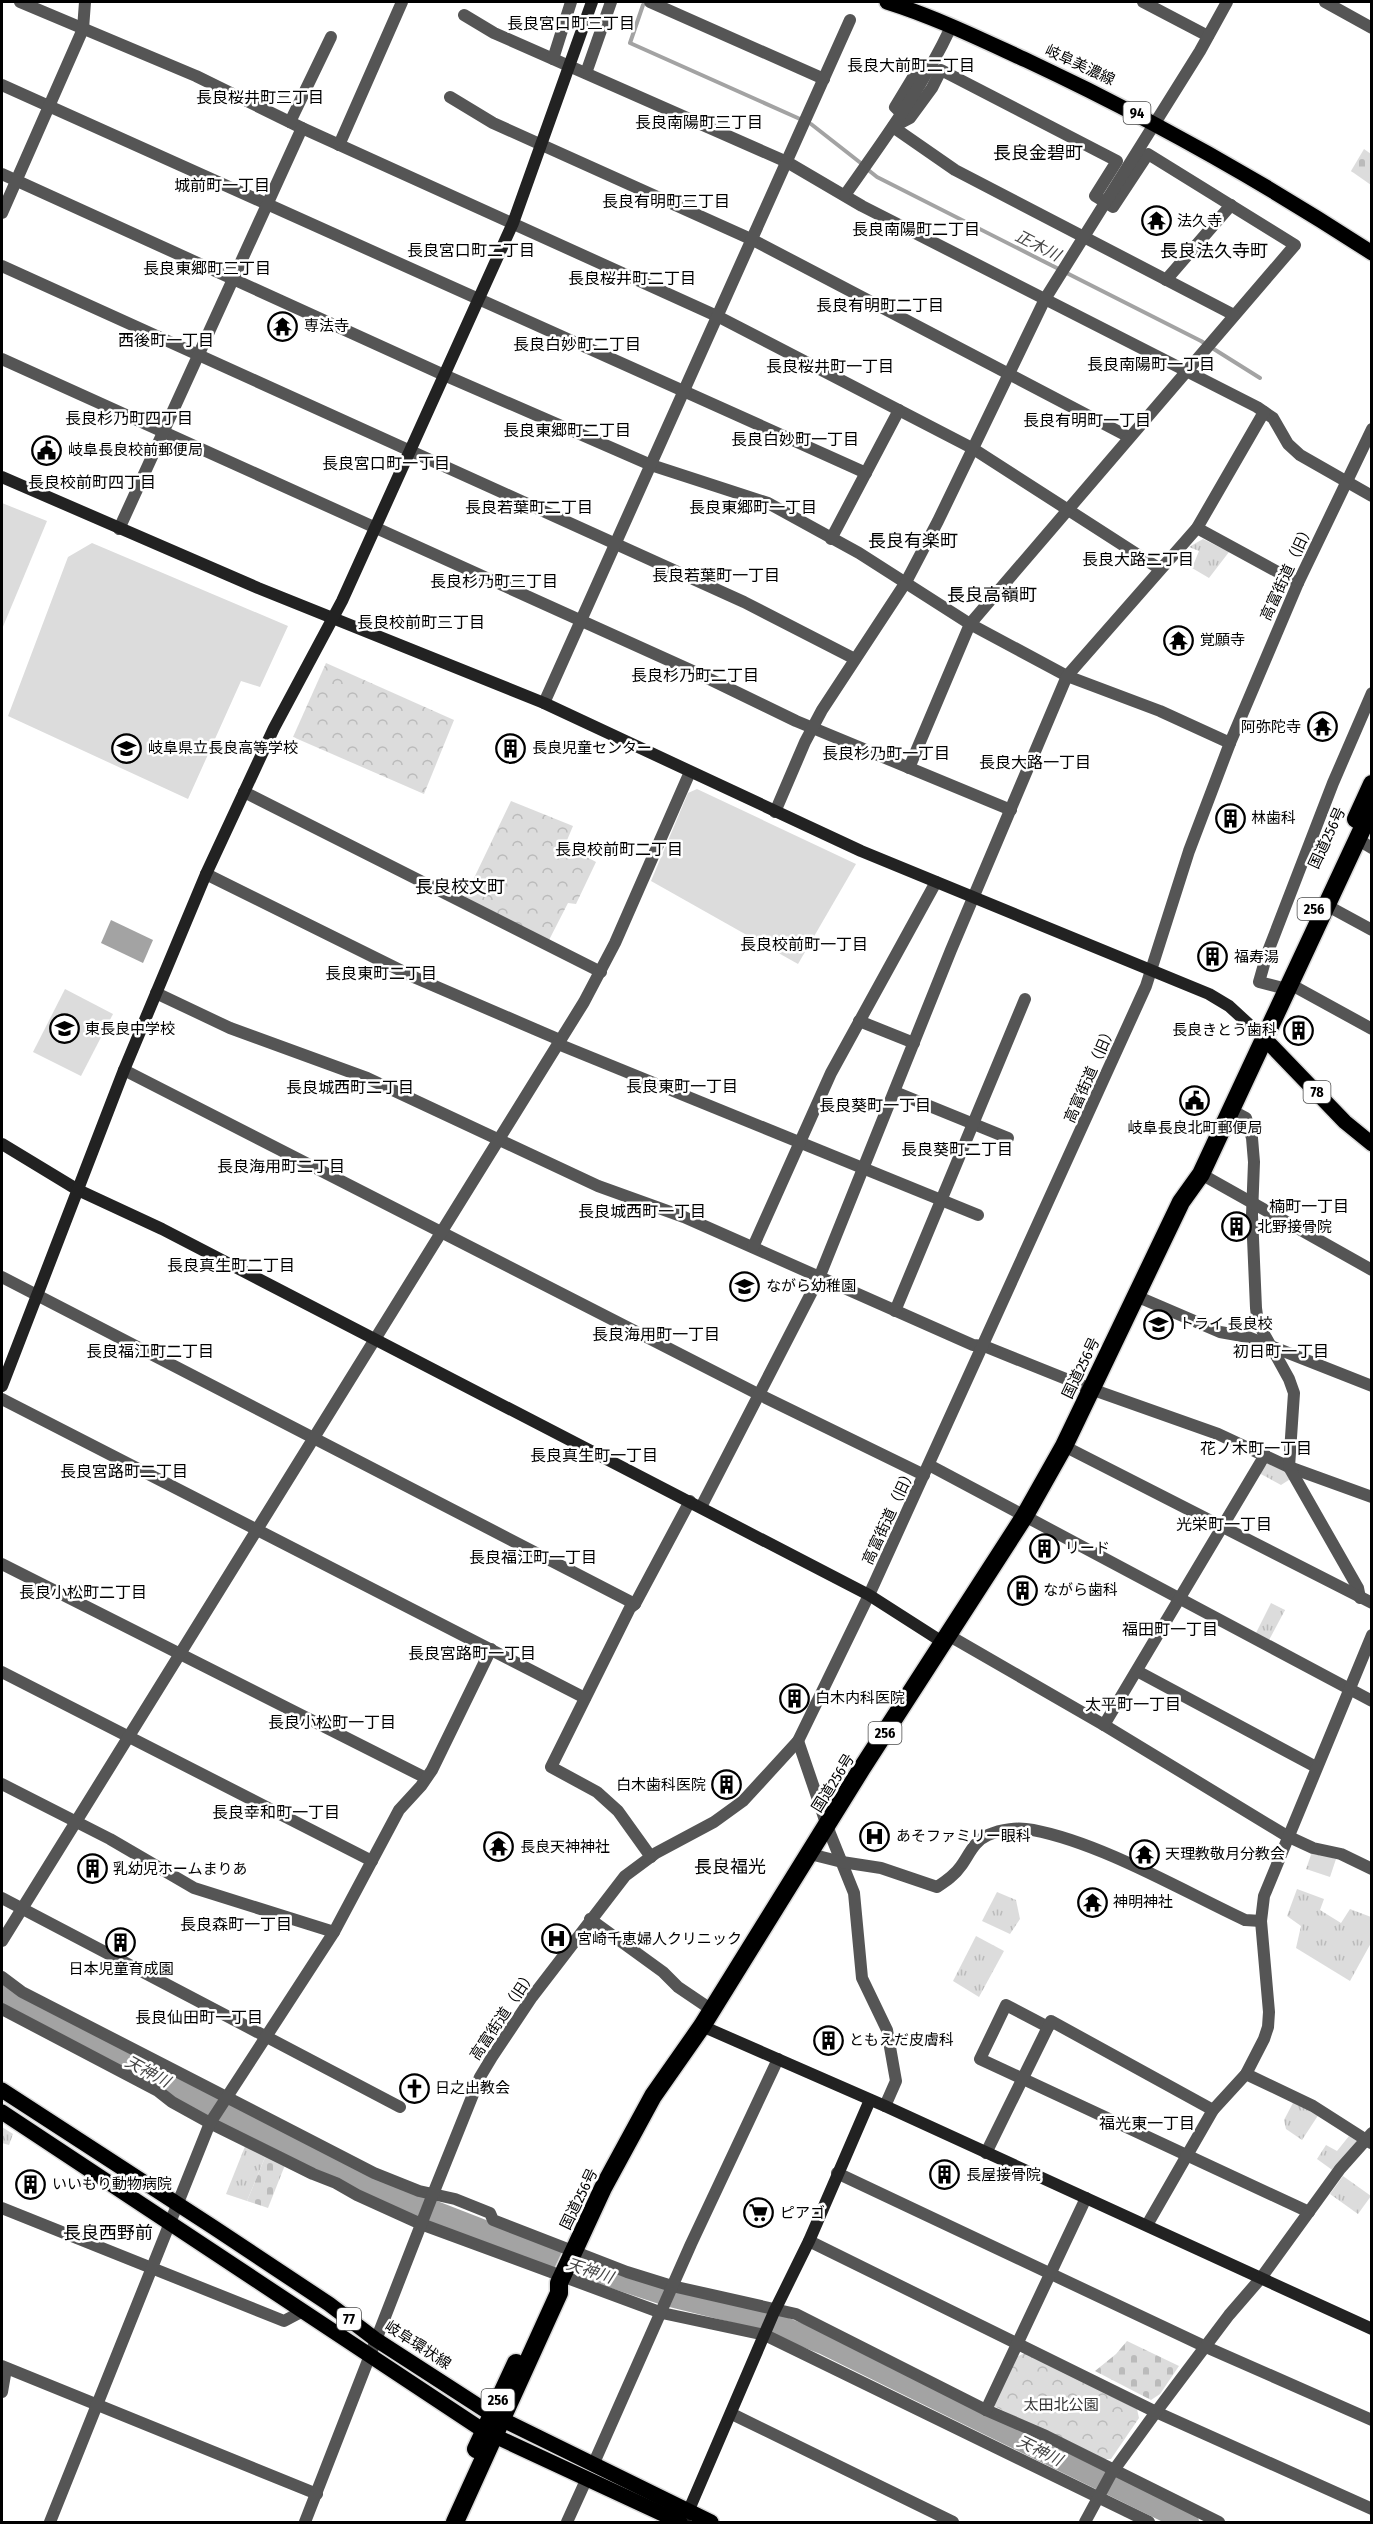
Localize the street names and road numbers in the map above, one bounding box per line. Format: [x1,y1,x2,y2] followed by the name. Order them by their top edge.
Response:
[1042,41,1118,89] street label: 岐阜美濃線
[1124,102,1150,124] road number: 94
[1257,521,1317,623] street label: 高富街道（旧）
[1305,804,1349,872] street label: 国道256号
[1298,898,1330,920] road number: 256
[1060,1022,1120,1126] street label: 高富街道（旧）
[1304,1081,1330,1103] road number: 78
[1058,1334,1104,1402] street label: 国道256号
[859,1465,919,1567] street label: 高富街道（旧）
[868,1722,902,1744] road number: 256
[808,1750,858,1816] street label: 国道256号
[466,1966,540,2064] street label: 高富街道（旧）
[556,2165,602,2233] street label: 国道256号
[337,2308,361,2330] road number: 77
[382,2317,454,2373] street label: 岐阜環状線
[482,2389,514,2411] road number: 256

